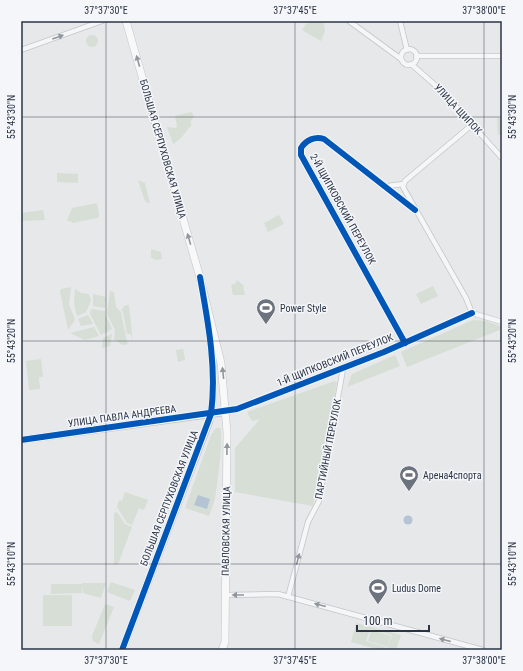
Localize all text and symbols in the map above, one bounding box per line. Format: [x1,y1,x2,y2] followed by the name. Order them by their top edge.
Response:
[84,5,128,16] text: 37°37'30"E
[273,5,317,16] text: 37°37'45"E
[462,5,506,16] text: 37°38'00"E
[52,34,64,40] one-way arrow
[134,54,140,67] one-way arrow
[138,78,188,220] street label: БОЛЬШАЯ СЕРПУХОВСКАЯ УЛИЦА
[432,82,484,137] street label: УЛИЦА ЩИПОК
[6,95,17,139] text: 55°43'30"N
[507,95,518,139] text: 55°43'30"N
[308,151,379,266] street label: 2-Й ЩИПКОВСКИЙ ПЕРЕУЛОК
[186,233,192,245] one-way arrow
[255,297,277,325] sports icon: Power Style
[280,303,327,314] place label: Power Style
[6,319,17,363] text: 55°43'20"N
[507,319,518,363] text: 55°43'20"N
[275,331,395,388] street label: 1-Й ЩИПКОВСКИЙ ПЕРЕУЛОК
[219,367,226,379] one-way arrow
[312,397,343,500] street label: ПАРТИЙНЫЙ ПЕРЕУЛОК
[67,403,177,429] street label: УЛИЦА ПАВЛА АНДРЕЕВА
[138,428,200,567] street label: БОЛЬШАЯ СЕРПУХОВСКАЯ УЛИЦА
[224,442,230,455] one-way arrow
[398,464,420,492] sports icon: Арена4спорта
[423,470,482,481] place label: Арена4спорта
[220,486,232,576] street label: ПАВЛОВСКАЯ УЛИЦА
[6,542,17,586] text: 55°43'10"N
[507,542,518,586] text: 55°43'10"N
[295,553,301,565] one-way arrow
[367,577,389,605] sports icon: Ludus Dome
[392,583,441,594] place label: Ludus Dome
[231,592,244,598] one-way arrow
[313,602,326,608] one-way arrow
[357,607,429,633] scale bar
[363,614,393,628] text: 100 m
[439,637,451,643] one-way arrow
[84,655,128,666] text: 37°37'30"E
[273,655,317,666] text: 37°37'45"E
[462,655,506,666] text: 37°38'00"E

